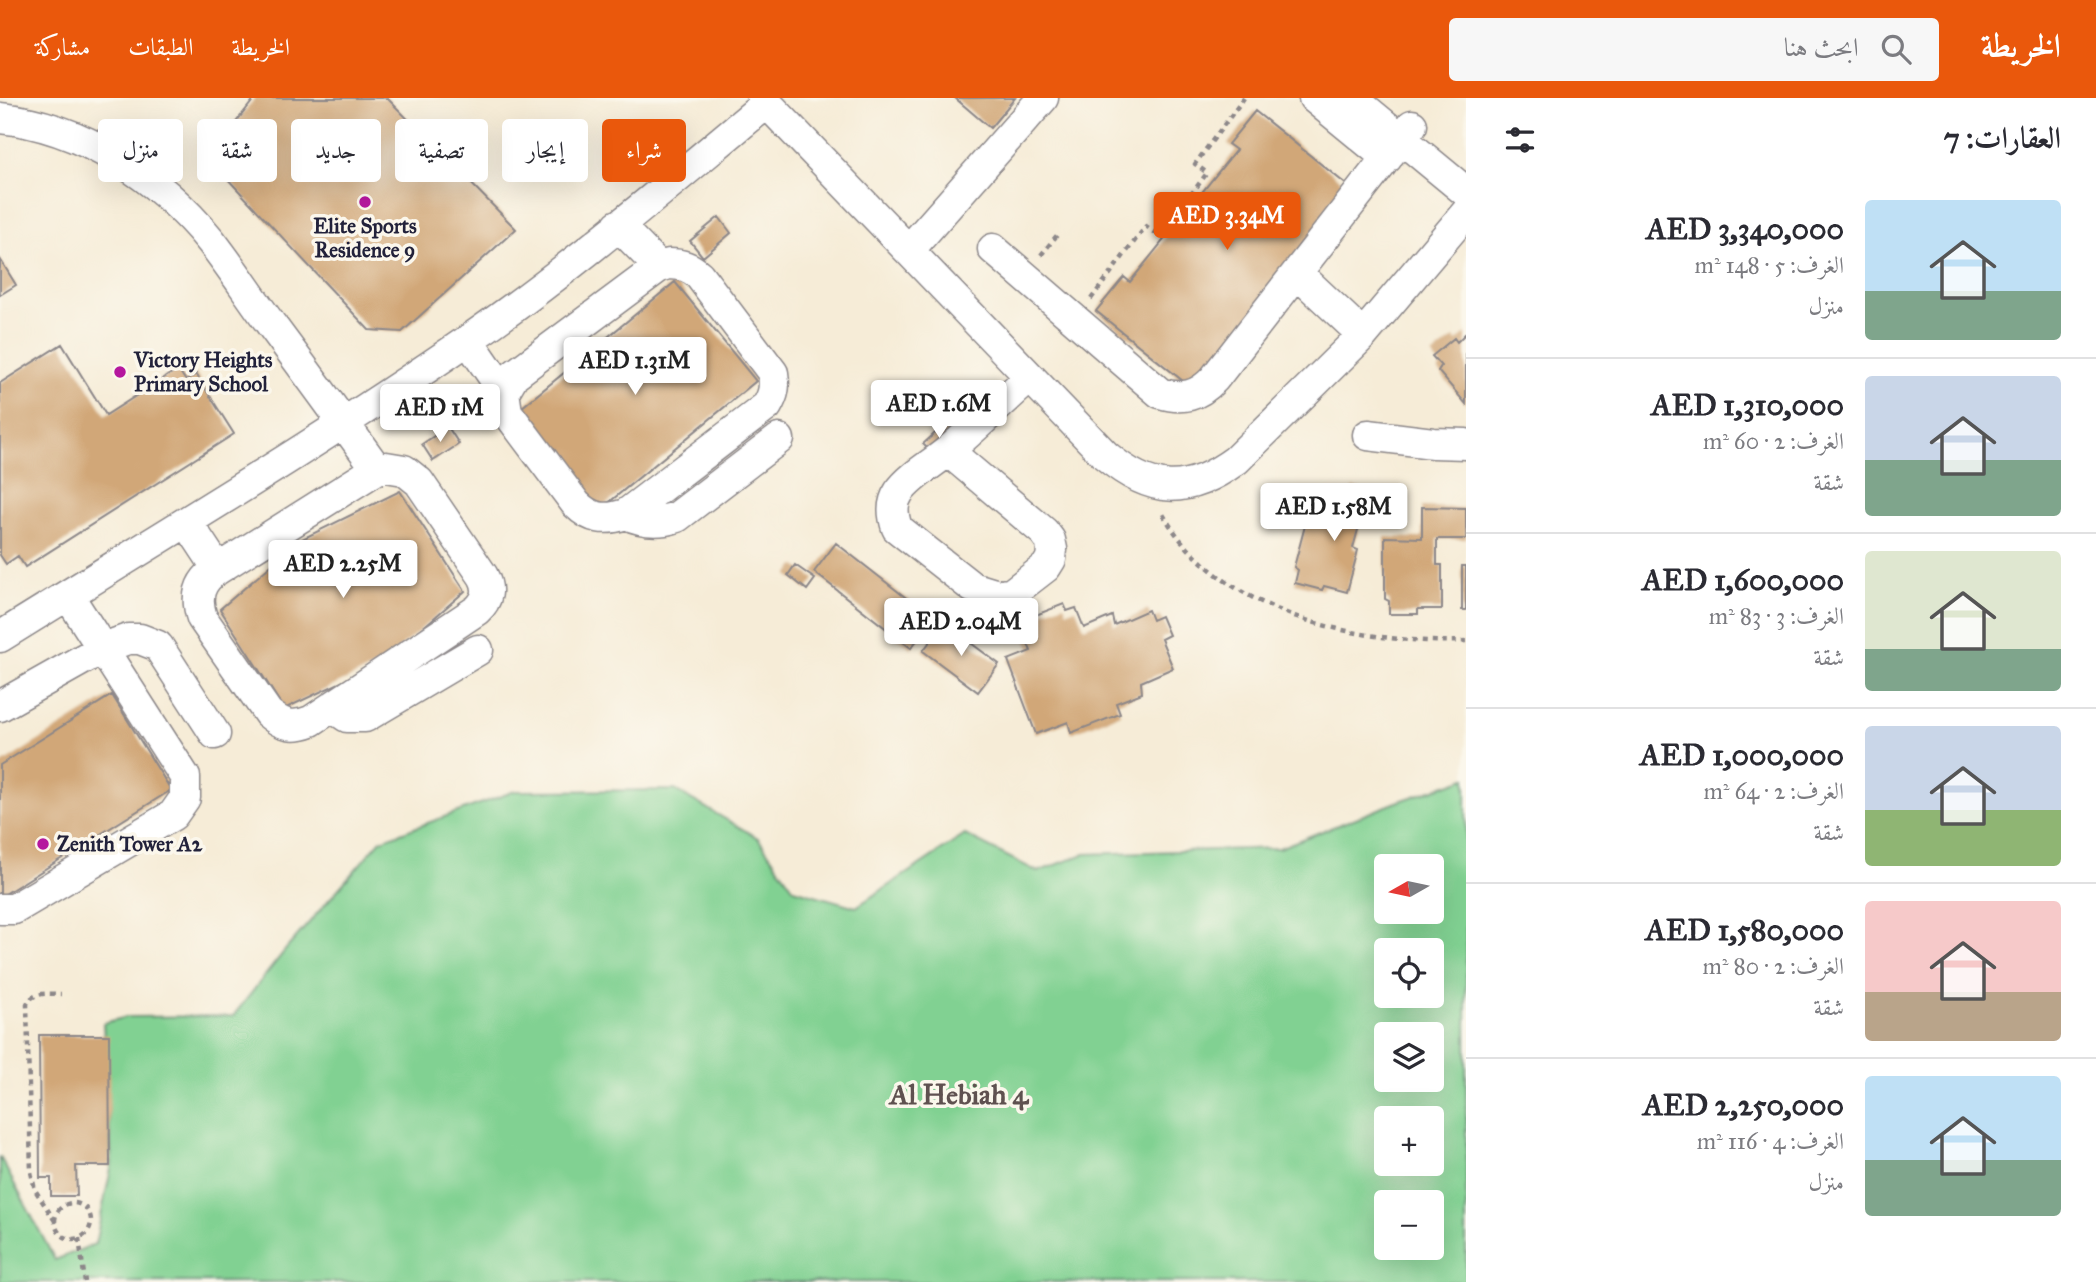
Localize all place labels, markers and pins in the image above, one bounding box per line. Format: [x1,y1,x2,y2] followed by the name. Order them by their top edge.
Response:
[1147,192,1307,252] pin: AED 3.34M
[357,194,373,210] marker: Elite Sports Residence 9
[313,213,417,263] place label: Elite Sports Residence 9
[555,338,715,397] pin: AED 1.31M
[133,347,273,397] place label: Victory Heights Primary School
[112,364,128,380] marker: Victory Heights Primary School
[867,380,1011,440] pin: AED 1.6M
[383,384,497,444] pin: AED 1M
[1254,484,1414,543] pin: AED 1.58M
[263,540,423,600] pin: AED 2.25M
[881,598,1041,658] pin: AED 2.04M
[57,831,203,857] place label: Zenith Tower A2
[35,836,51,852] marker: Zenith Tower A2

